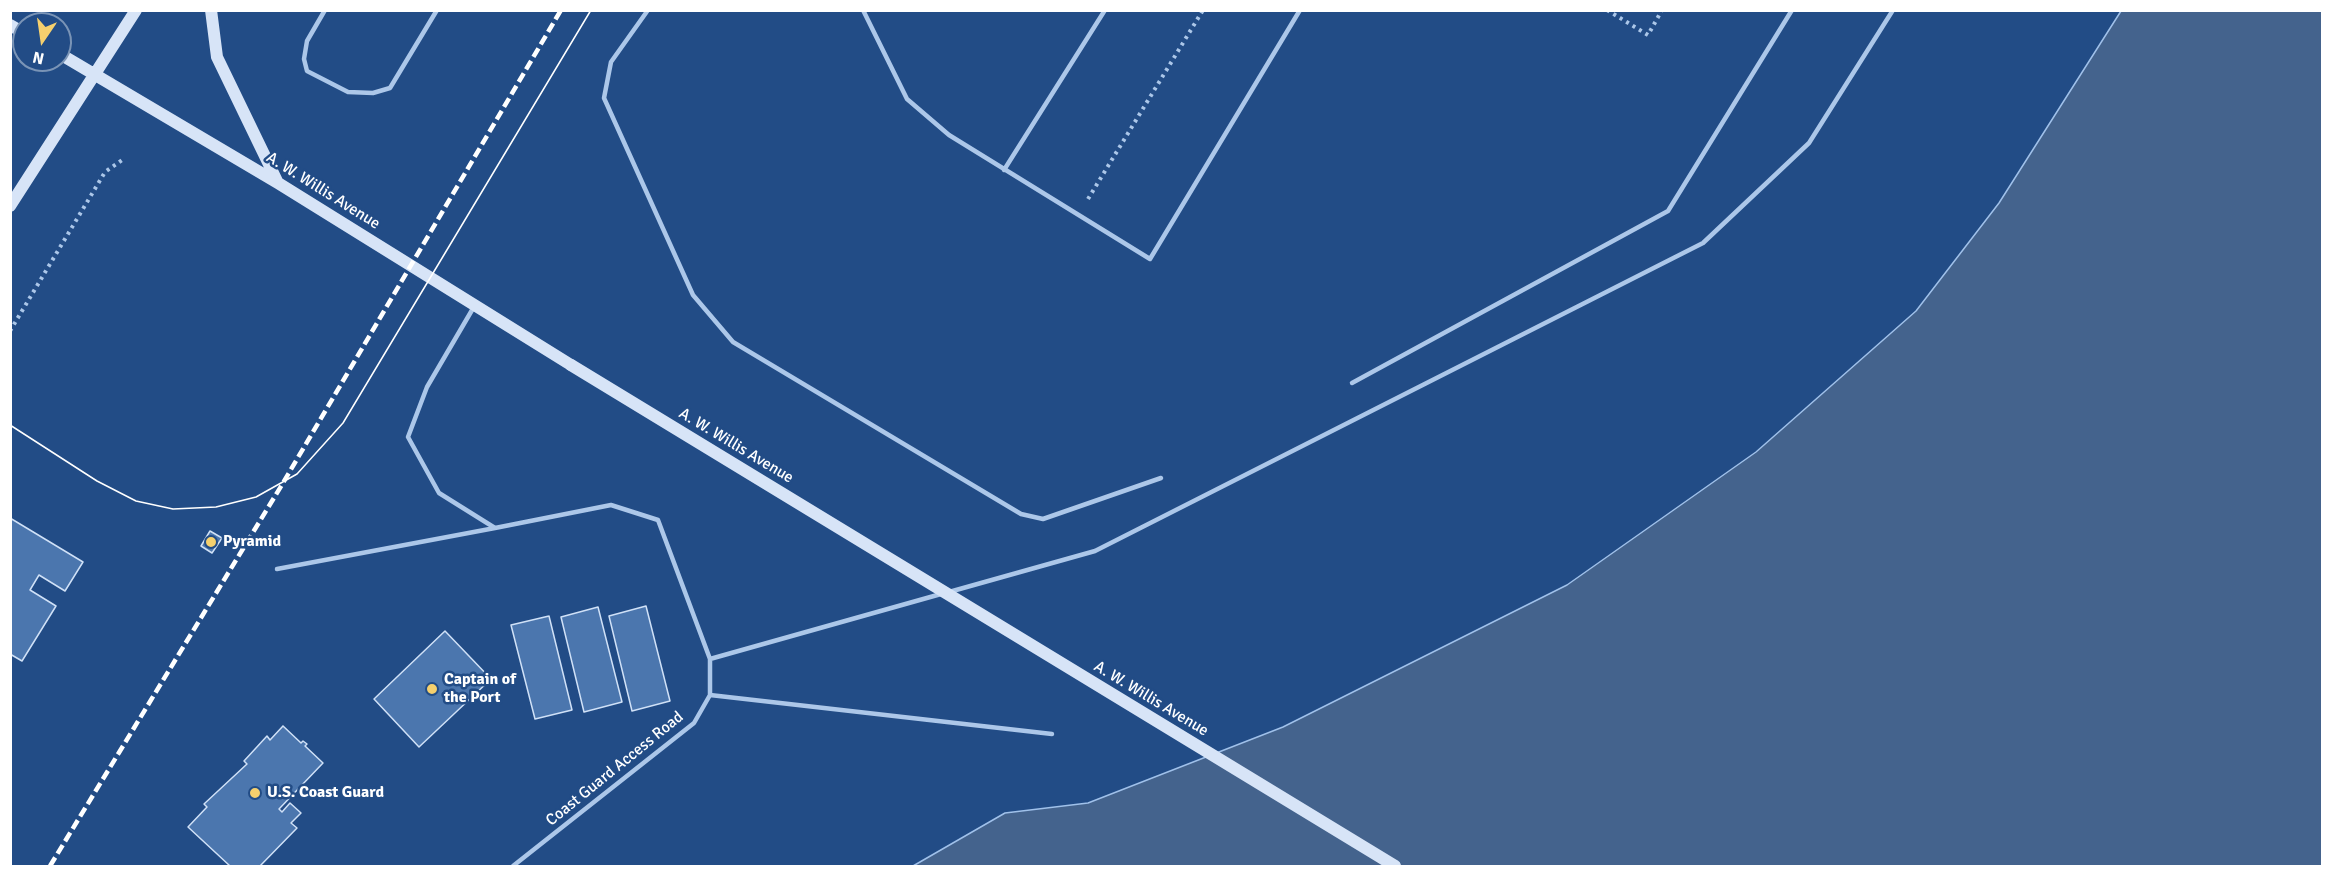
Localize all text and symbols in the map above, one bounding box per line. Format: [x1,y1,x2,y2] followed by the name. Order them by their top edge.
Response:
[12,12,72,72] north arrow
[31,47,46,69] text: N
[263,148,383,234] street label: A. W. Willis Avenue
[675,404,797,488] street label: A. W. Willis Avenue
[223,532,281,552] place label: Pyramid
[204,535,218,549] marker: Pyramid
[1090,657,1212,741] street label: A. W. Willis Avenue
[444,670,516,708] place label: Captain of the Port
[425,682,439,696] marker: Captain of the Port
[542,708,688,830] street label: Coast Guard Access Road
[267,783,384,803] place label: U.S. Coast Guard
[248,786,262,800] marker: U.S. Coast Guard

